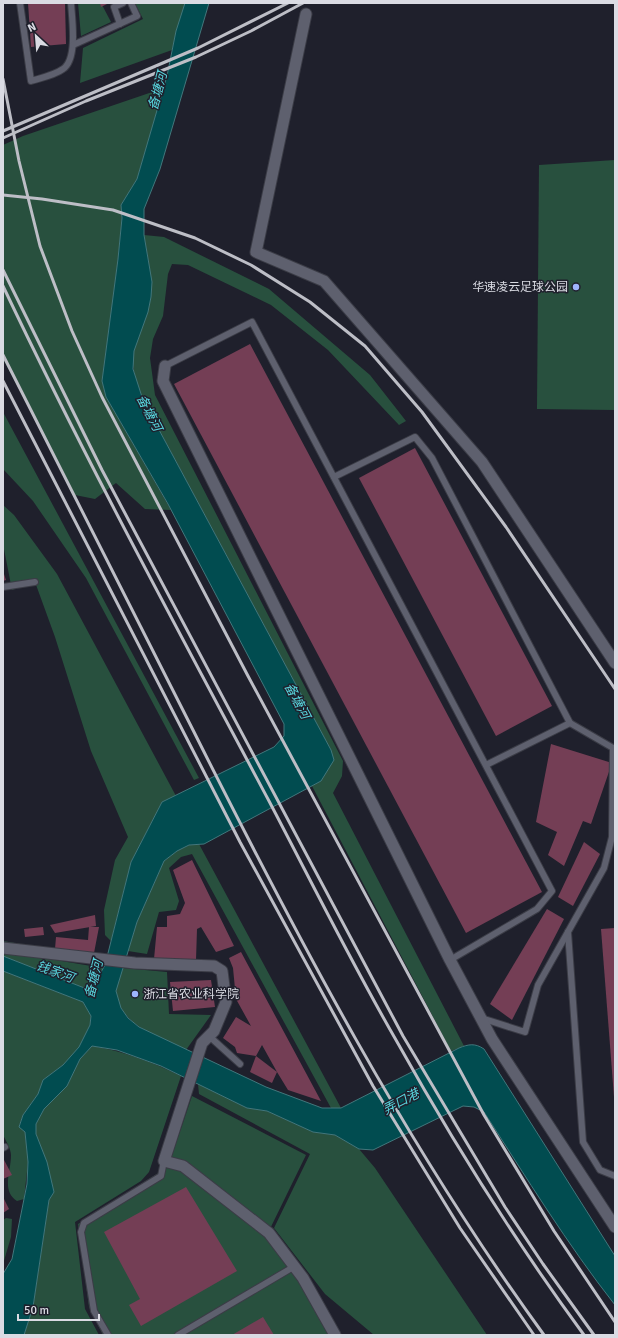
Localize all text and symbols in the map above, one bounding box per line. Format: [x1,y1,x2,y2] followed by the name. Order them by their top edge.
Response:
[16,16,56,56] north arrow
[26,20,38,35] text: N
[145,67,172,112] water label: 备塘河
[472,280,568,295] place label: 华速凌云足球公园
[571,282,581,292] marker: 华速凌云足球公园
[133,392,166,437] water label: 备塘河
[281,680,315,725] water label: 备塘河
[82,955,107,1000] water label: 备塘河
[34,958,79,987] water label: 钱家河
[143,987,239,1002] place label: 浙江省农业科学院
[130,989,140,999] marker: 浙江省农业科学院
[380,1085,424,1118] water label: 弄口港
[18,1296,99,1322] scale bar
[24,1303,49,1318] text: 50 m

